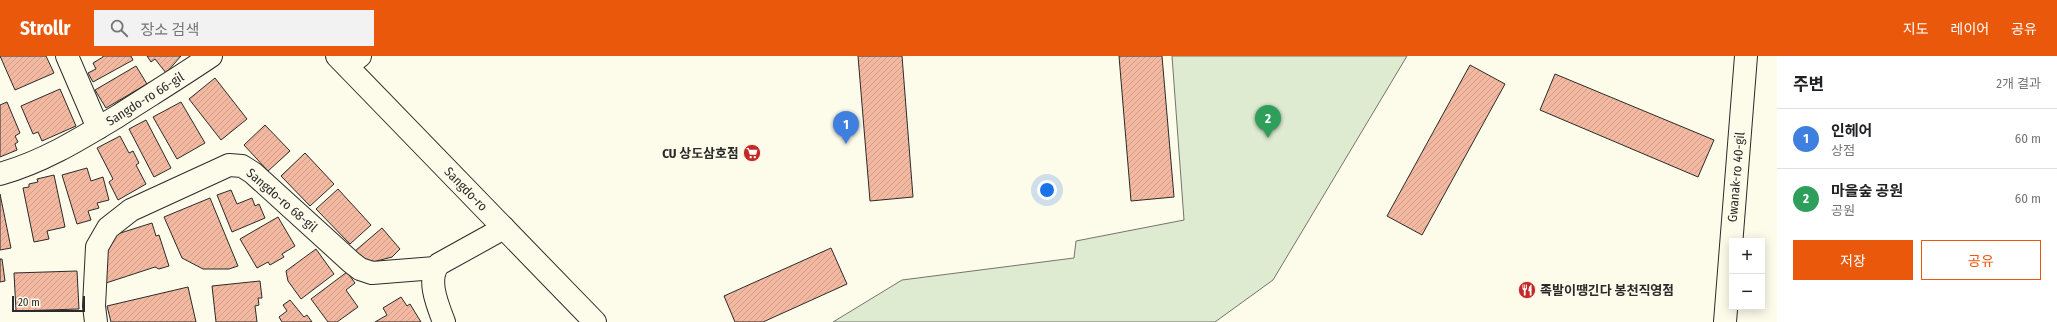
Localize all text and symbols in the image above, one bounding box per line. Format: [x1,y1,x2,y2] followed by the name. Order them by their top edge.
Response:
[94,10,374,46] search box
[20,17,70,40] text: Strollr
[108,17,130,39] icon: search
[140,21,199,39] text: 장소 검색
[1903,21,1929,38] text: 지도
[1951,21,1989,38] text: 레이어
[2011,21,2037,38] text: 공유
[103,69,187,129] street label: Sangdo-ro 66-gil
[1793,74,1824,95] text: 주변
[1996,76,2041,91] text: 2개 결과
[1255,105,1281,138] pin: 2
[833,111,859,144] pin: 1
[1831,122,1872,140] text: 인헤어
[1725,131,1747,223] street label: Gwanak-ro 40-gil
[1803,131,1809,146] text: 1
[2015,131,2041,146] text: 60 m
[742,143,762,163] supermarket icon: CU 상도삼호점
[1831,143,1855,158] text: 상점
[662,146,739,161] place label: CU 상도삼호점
[441,164,491,214] street label: Sangdo-ro
[244,165,321,235] street label: Sangdo-ro 68-gil
[1037,180,1057,200] your location
[1831,182,1903,200] text: 마을숲 공원
[1803,191,1809,206] text: 2
[2015,191,2041,206] text: 60 m
[1831,203,1855,218] text: 공원
[1729,238,1765,310] map controls
[1729,238,1765,274] button: +
[1793,240,1913,280] button: 저장
[1921,240,2041,280] button: 공유
[1729,274,1765,310] button: −
[1517,280,1537,300] restaurant icon: 족발이땡긴다 봉천직영점
[1540,283,1674,298] place label: 족발이땡긴다 봉천직영점
[12,294,85,313] scale bar
[18,296,40,309] text: 20 m

